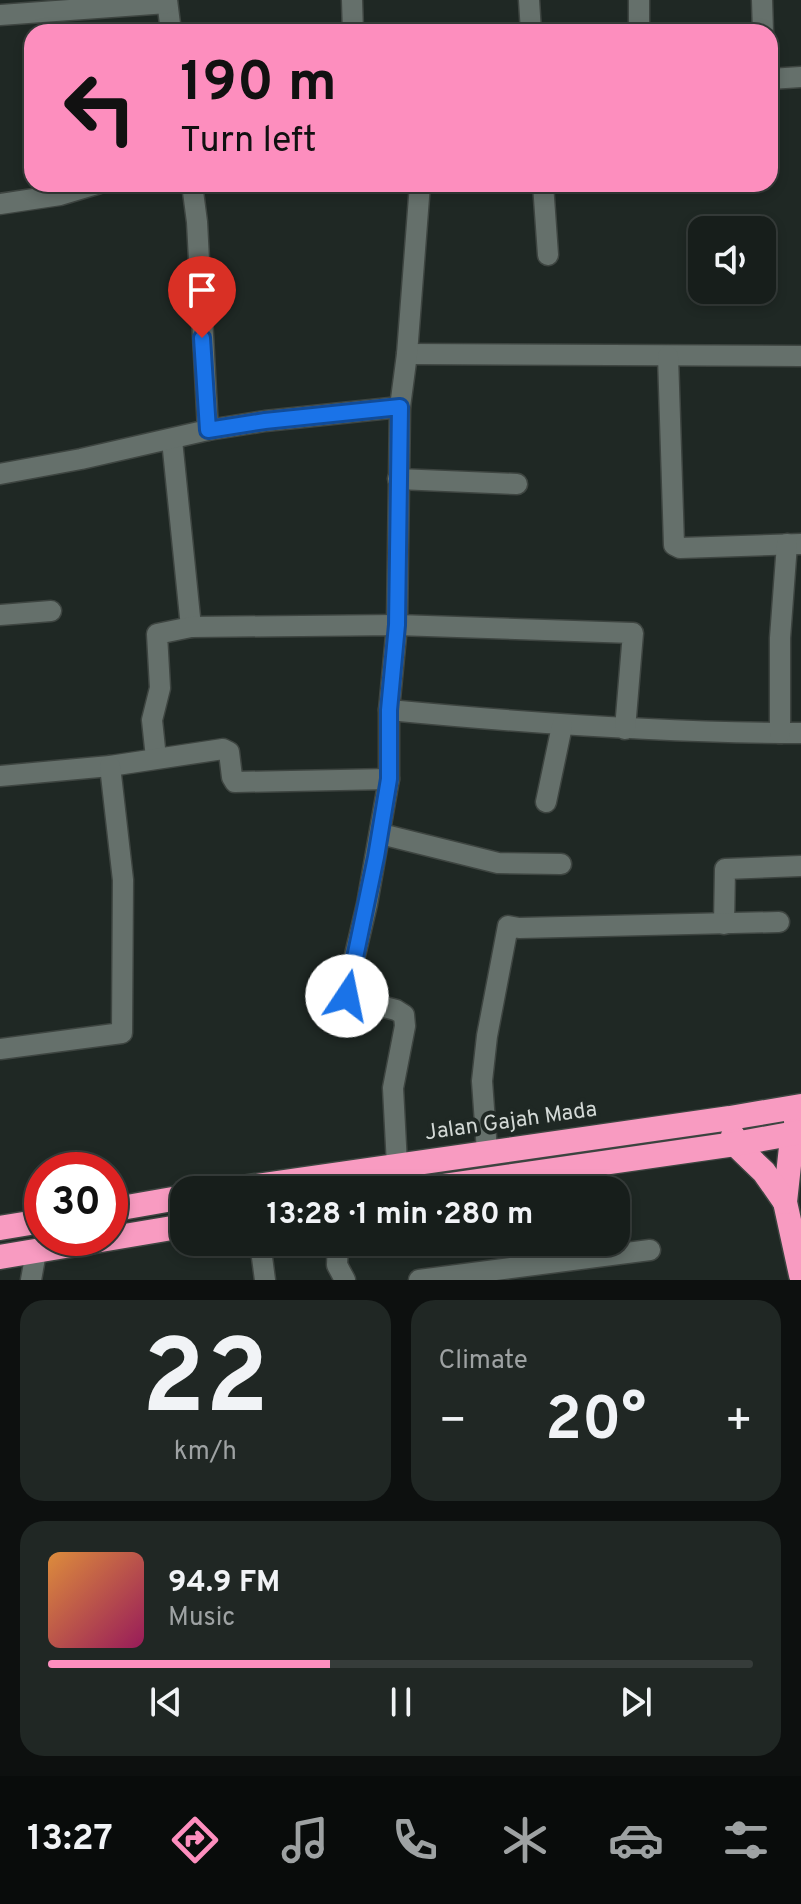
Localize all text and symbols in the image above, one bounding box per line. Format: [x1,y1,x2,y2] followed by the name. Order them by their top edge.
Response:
[180,50,337,120] text: 190 m
[48,56,152,160] icon: left
[180,119,317,165] text: Turn left
[688,216,776,304] map controls
[688,216,776,304] button: sound
[168,256,236,338] pin
[180,268,224,312] icon: arrive
[305,954,389,1038] position arrow
[423,1097,599,1147] street label: Jalan Gajah Mada
[24,1152,128,1256] speed limit sign: 30
[267,1197,533,1234] text: 13:28 · 1 min · 280 m
[142,1318,269,1450] text: 22
[439,1345,528,1378] text: Climate
[545,1385,646,1461] text: 20°
[439,1395,467,1451] text: −
[725,1395,753,1451] text: +
[174,1436,237,1469] text: km/h
[168,1565,280,1602] text: 94.9 FM
[168,1602,235,1635] text: Music
[144,1680,188,1724] icon: previous
[379,1680,423,1724] icon: pause
[614,1680,658,1724] icon: next
[167,1812,223,1868] icon: directions
[277,1812,333,1868] icon: music
[387,1812,443,1868] icon: phone
[497,1812,553,1868] icon: climate
[608,1812,664,1868] icon: car
[718,1812,774,1868] icon: filters
[27,1817,113,1863] text: 13:27

